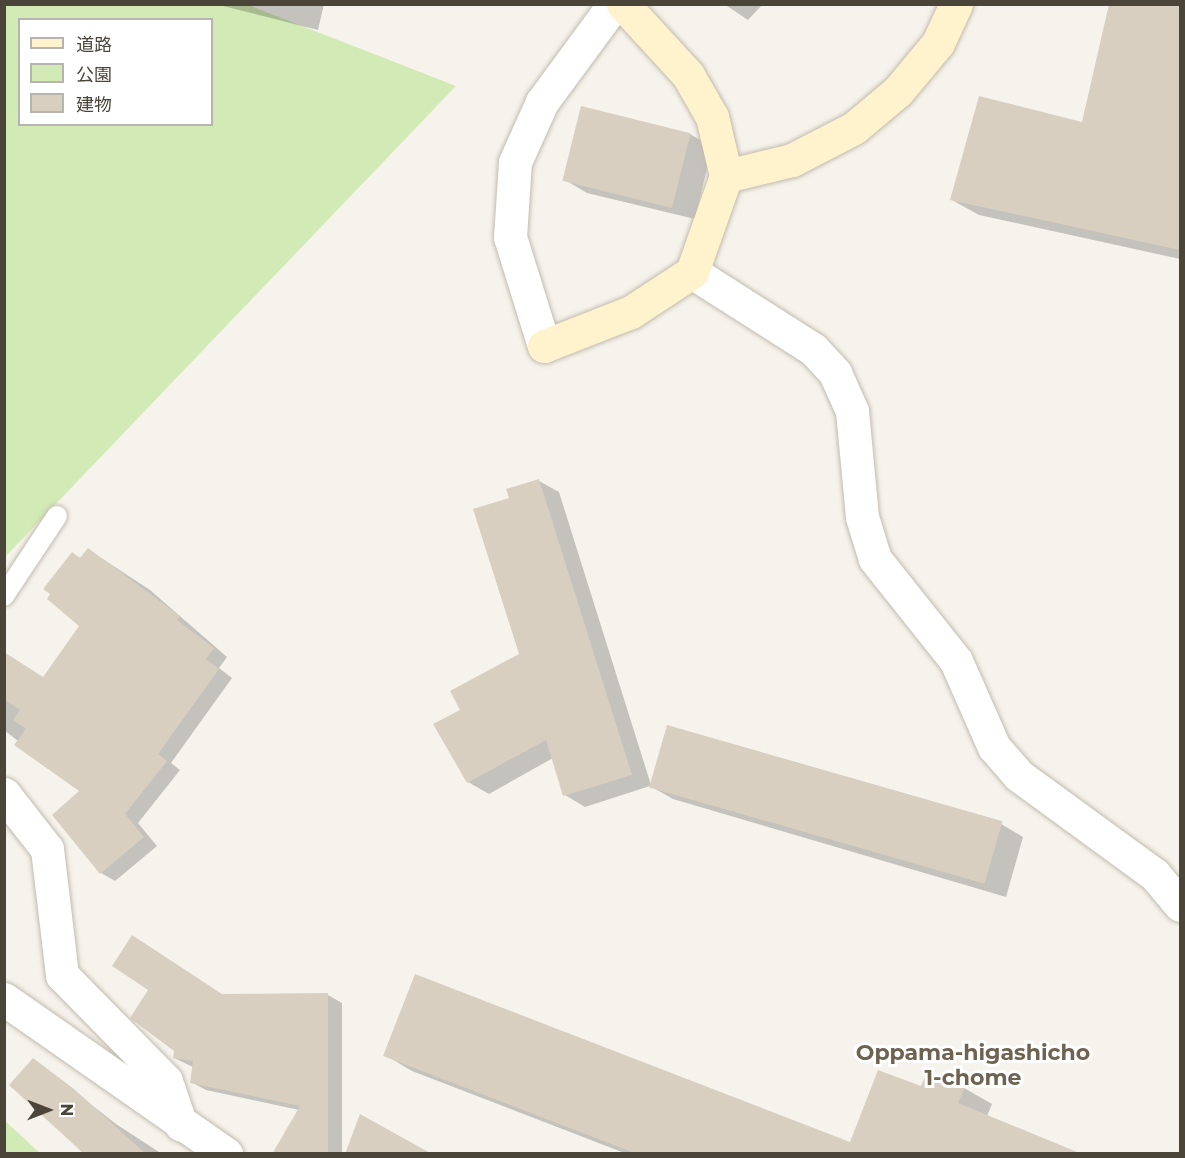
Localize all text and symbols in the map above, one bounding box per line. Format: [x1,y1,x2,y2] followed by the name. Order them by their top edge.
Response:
[18,18,213,126] legend
[76,34,112,56] text: 道路
[76,64,112,86] text: 公園
[76,94,112,116] text: 建物
[856,1039,1090,1090] district label: Oppama-higashicho 1-chome
[18,1080,78,1140] north arrow
[57,1104,76,1116] text: N

